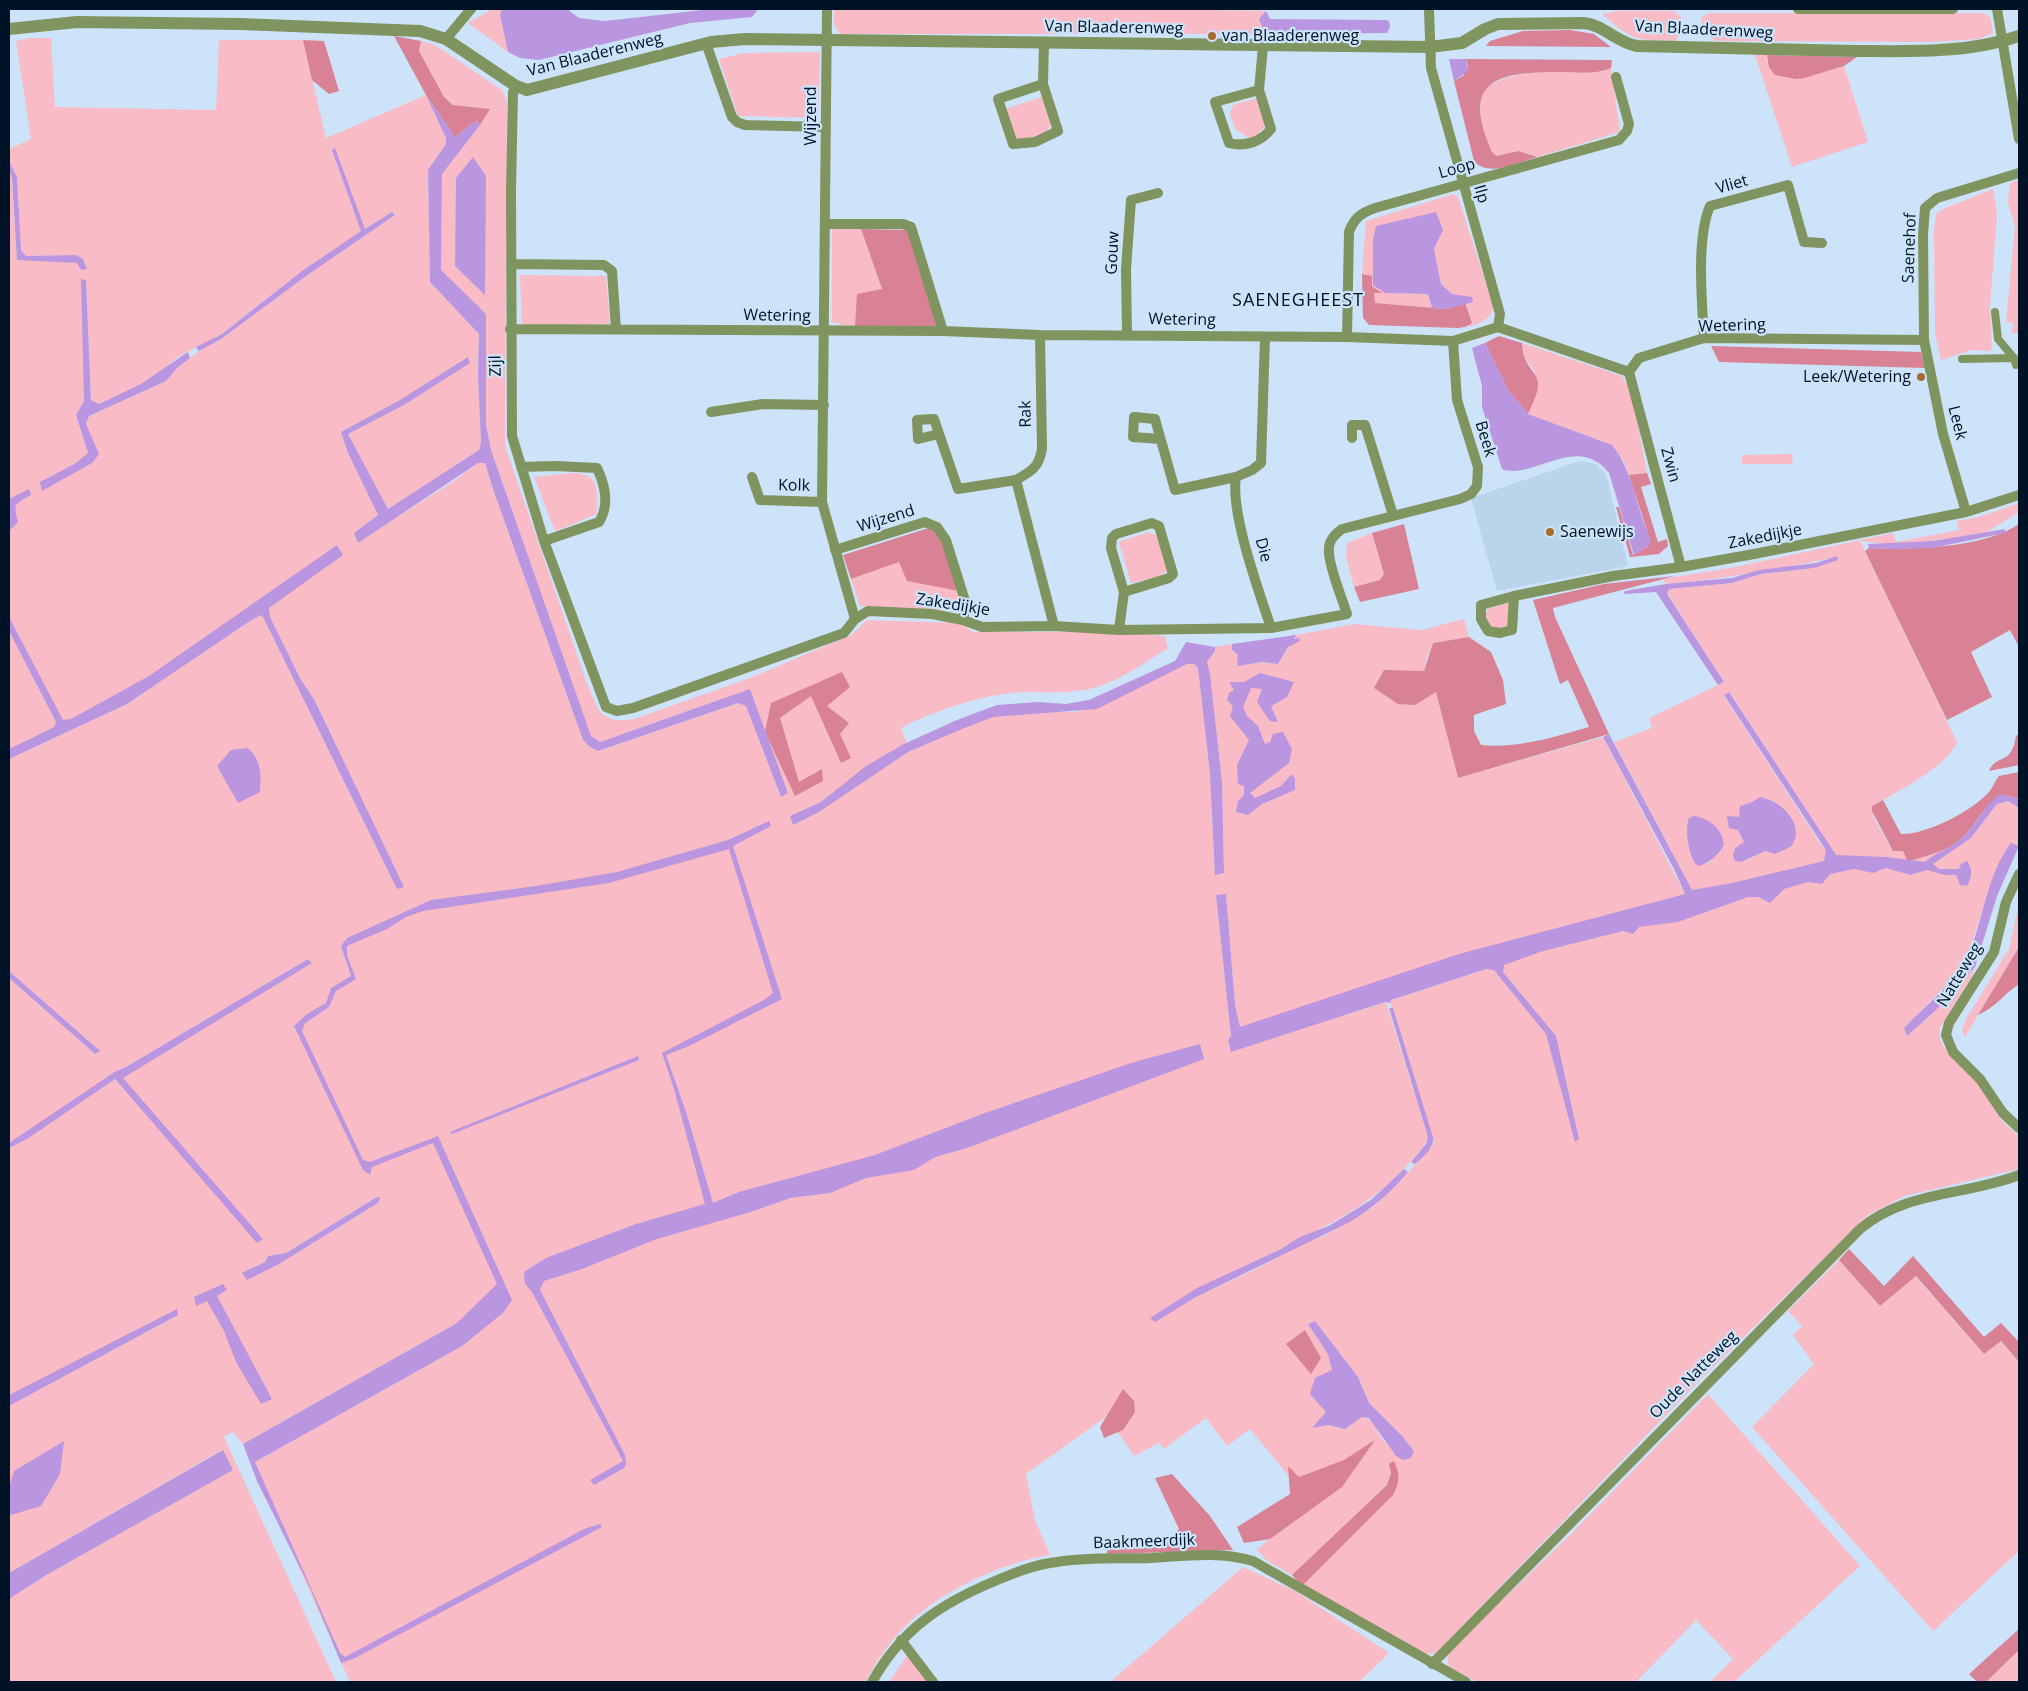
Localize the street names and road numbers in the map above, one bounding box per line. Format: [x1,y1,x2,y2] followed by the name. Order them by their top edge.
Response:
[1044,17,1184,39] street label: Van Blaaderenweg
[1634,17,1774,43] street label: Van Blaaderenweg
[525,29,665,81] street label: Van Blaaderenweg
[801,87,821,145] street label: Wijzend
[1436,155,1478,183] street label: Loop
[1714,171,1750,199] street label: Vliet
[1469,183,1493,205] street label: Ilp
[1899,213,1921,283] street label: Saenehof
[1102,231,1124,275] street label: Gouw
[743,306,811,326] street label: Wetering
[1148,310,1216,330] street label: Wetering
[1698,315,1766,337] street label: Wetering
[486,355,506,377] street label: Zijl
[1016,400,1036,428] street label: Rak
[1943,404,1971,442] street label: Leek
[1470,419,1500,459] street label: Beek
[1656,445,1684,485] street label: Zwin
[778,476,810,496] street label: Kolk
[855,501,917,537] street label: Wijzend
[1726,520,1804,554] street label: Zakedijkje
[1251,536,1275,564] street label: Die
[915,590,991,620] street label: Zakedijkje
[1933,939,1987,1011] street label: Natteweg
[1646,1327,1742,1423] street label: Oude Natteweg
[1093,1531,1195,1553] street label: Baakmeerdijk

